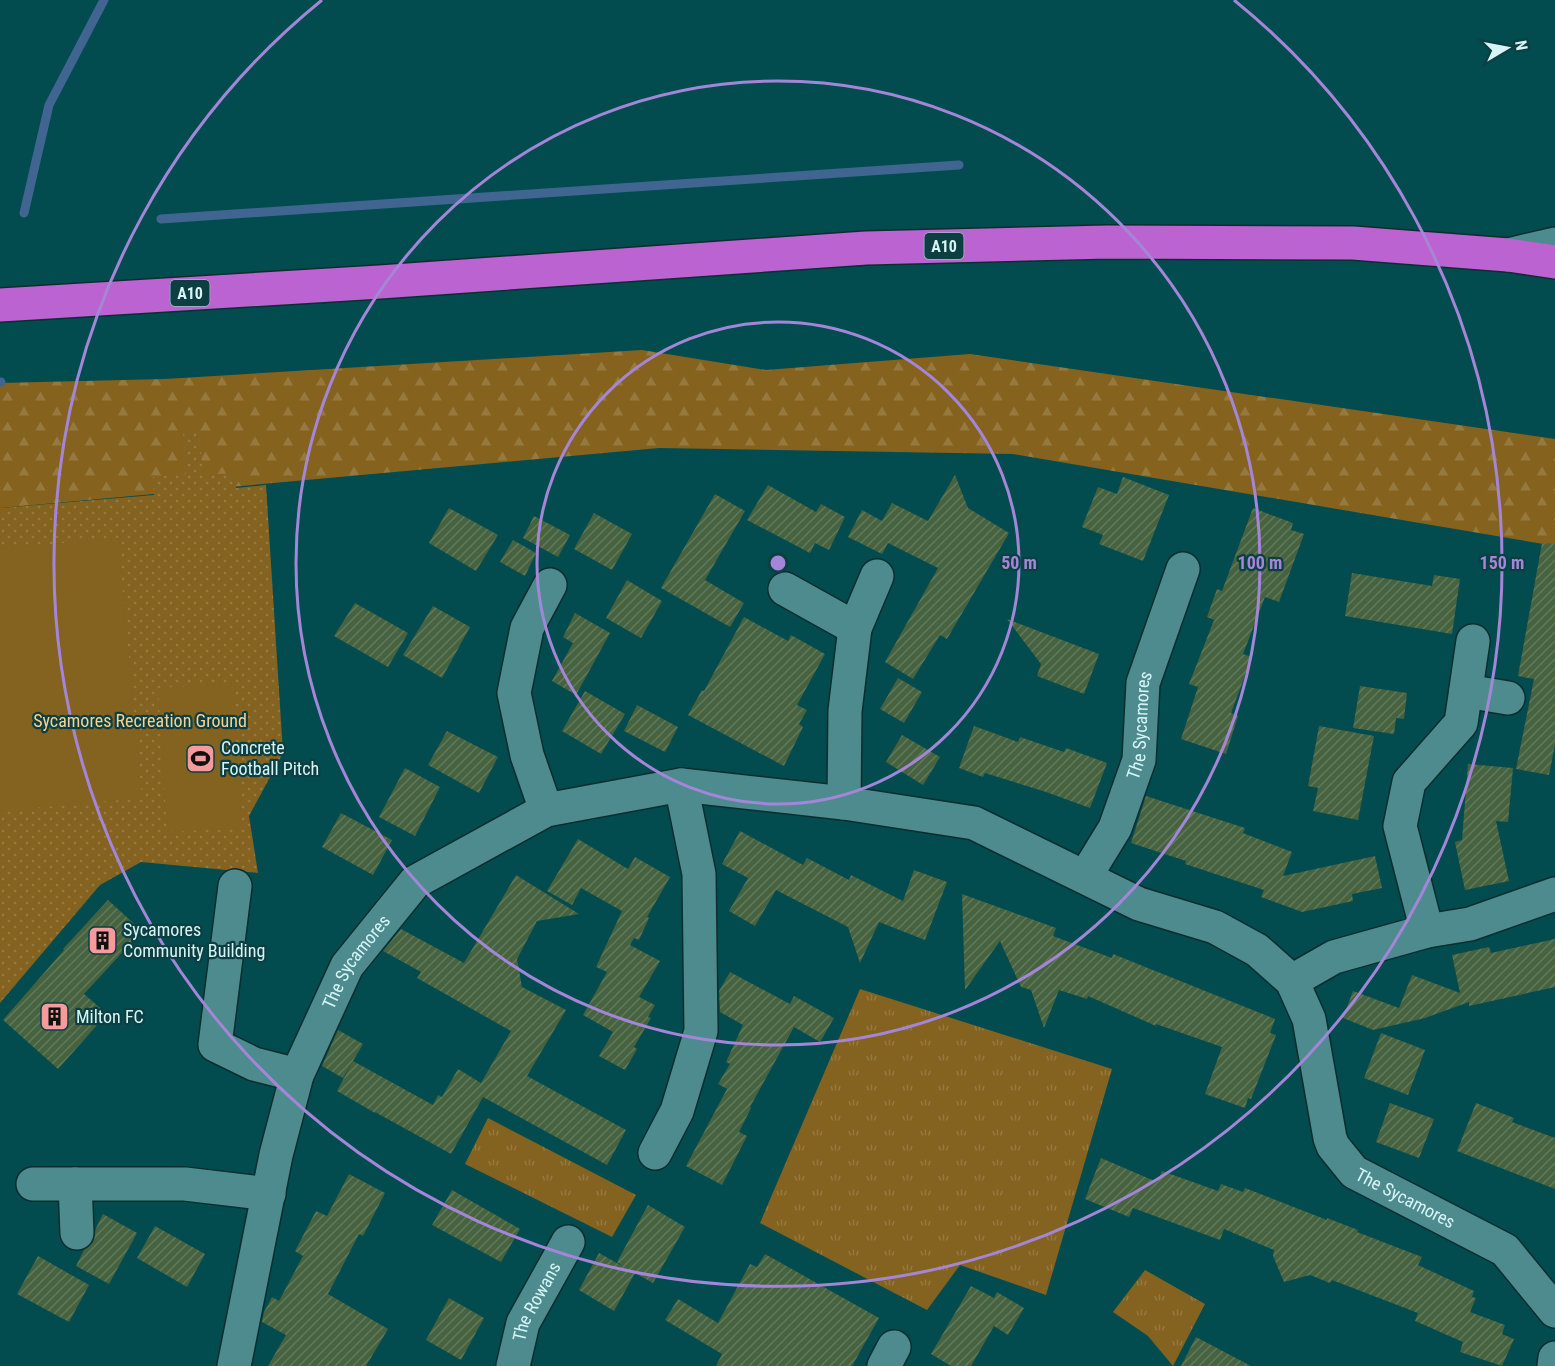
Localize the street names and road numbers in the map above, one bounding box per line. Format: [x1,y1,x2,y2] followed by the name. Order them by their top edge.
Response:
[924,233,964,259] road number: A10
[170,280,210,306] road number: A10
[1122,668,1156,782] street label: The Sycamores
[318,910,394,1012] street label: The Sycamores
[1352,1164,1459,1232] street label: The Sycamores
[508,1258,565,1343] street label: The Rowans

